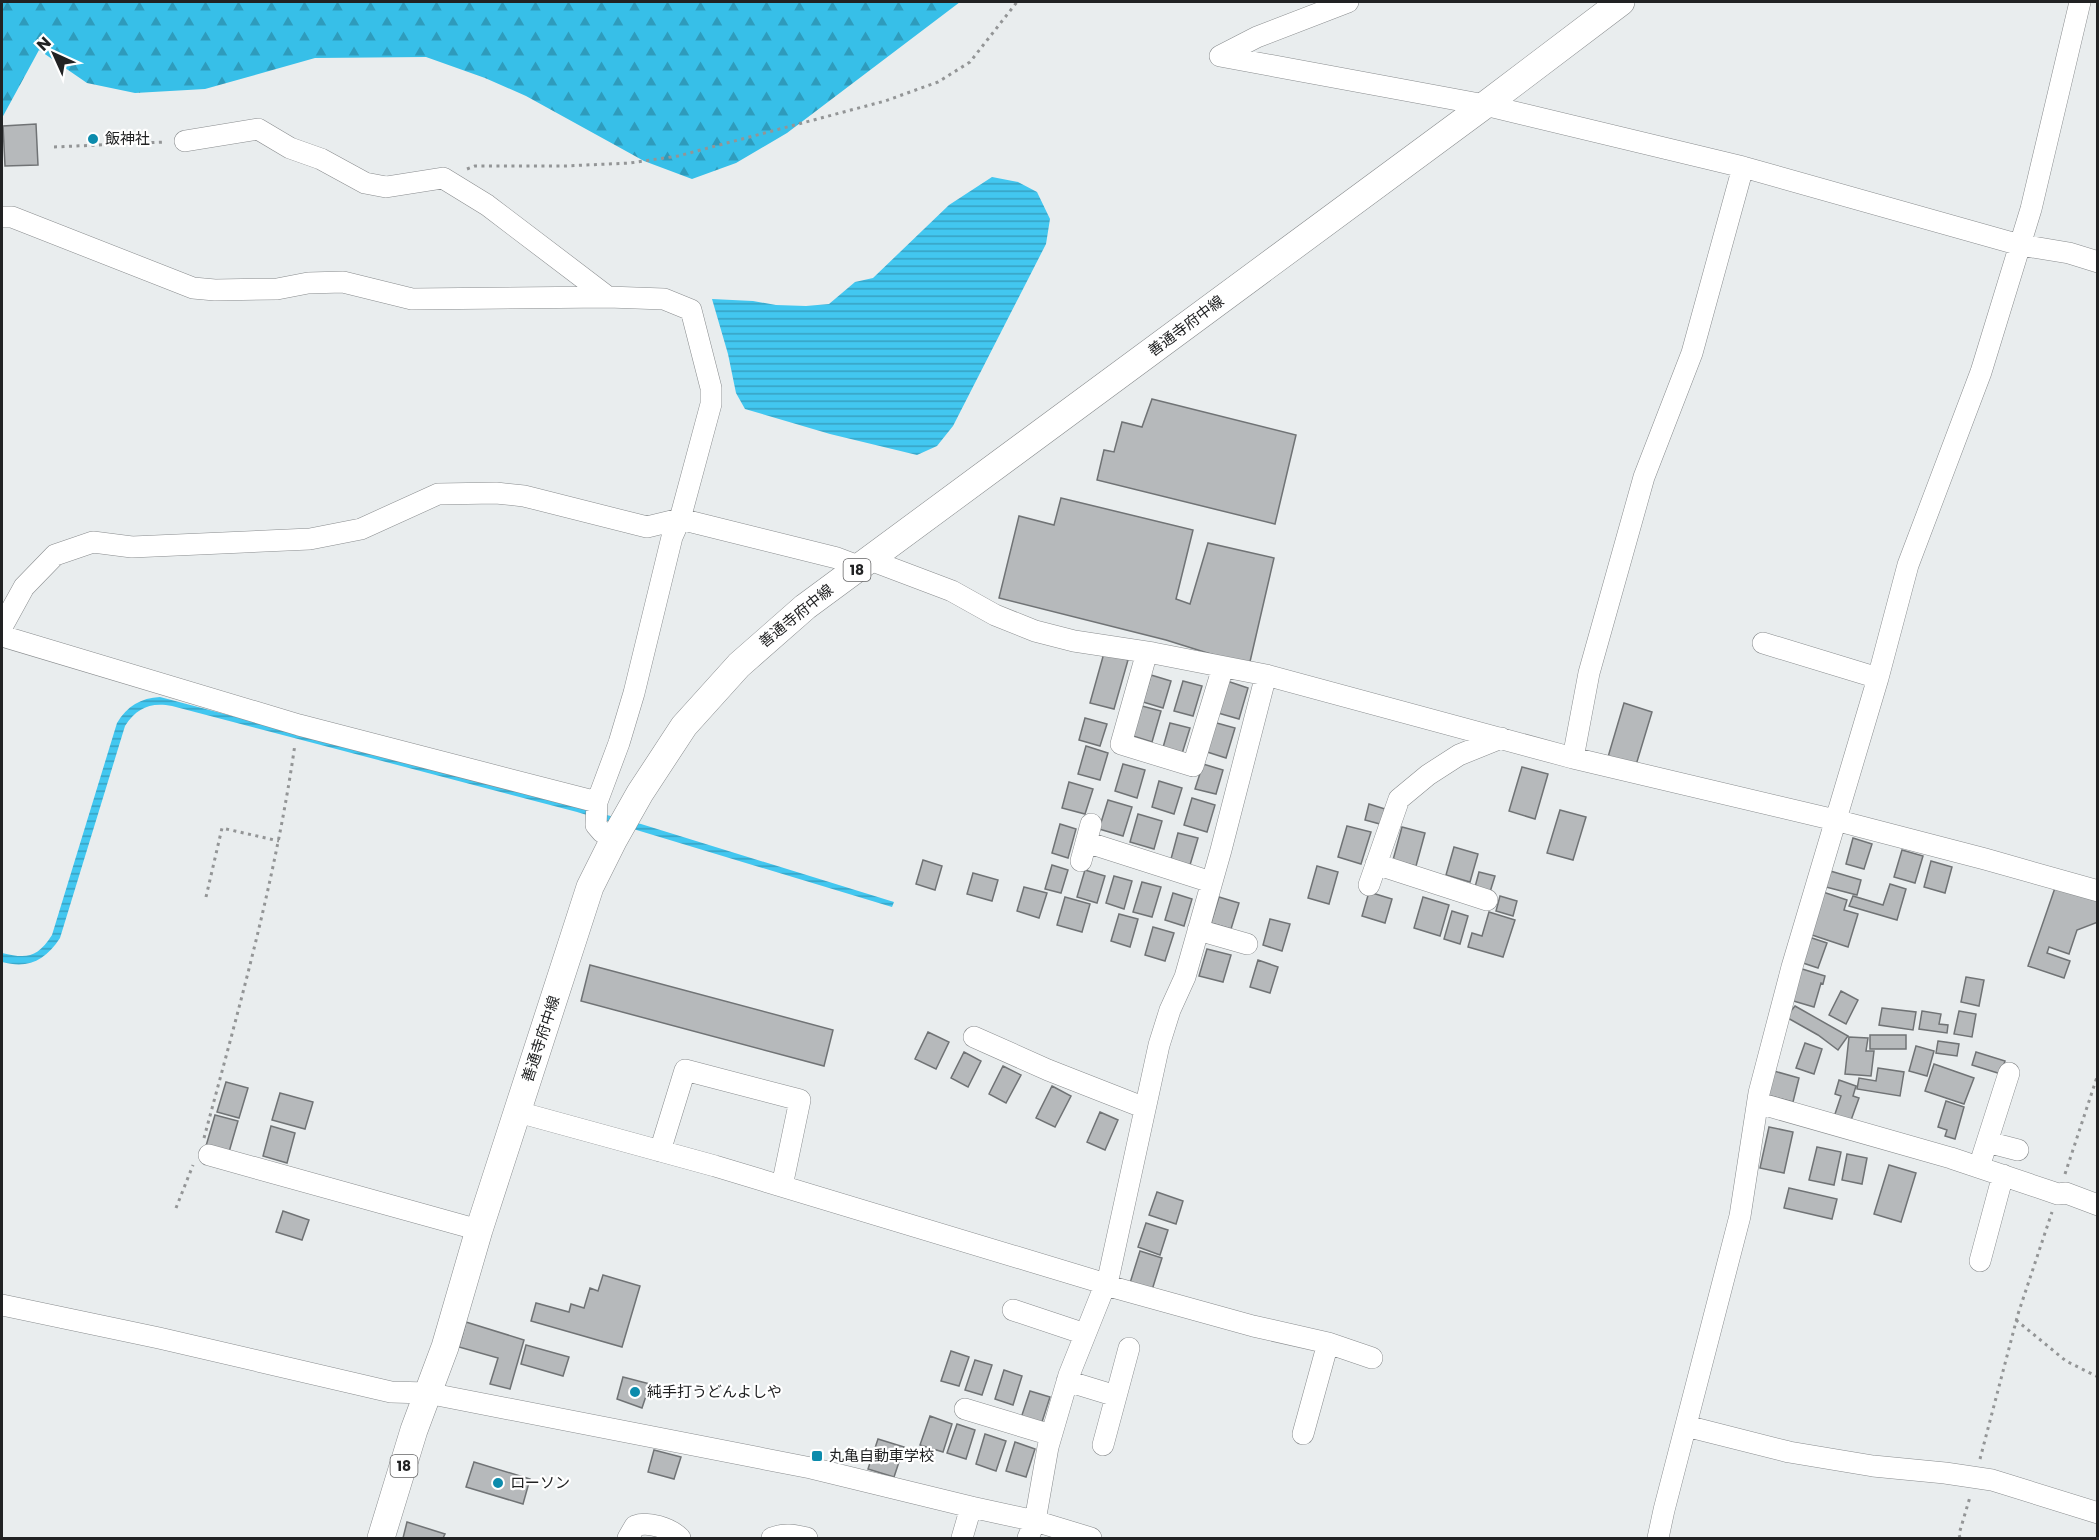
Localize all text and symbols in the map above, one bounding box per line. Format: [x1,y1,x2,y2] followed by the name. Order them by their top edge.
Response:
[24,24,84,84] north arrow
[31,31,56,56] text: N
[105,128,150,149] place label: 飯神社
[86,132,100,146] marker: 飯神社
[1143,290,1228,361] street label: 善通寺府中線
[844,559,870,581] road number: 18
[754,579,837,652] street label: 善通寺府中線
[517,993,564,1085] street label: 善通寺府中線
[647,1381,782,1402] place label: 純手打うどんよしや
[628,1385,642,1399] marker: 純手打うどんよしや
[829,1445,934,1466] place label: 丸亀自動車学校
[810,1449,824,1463] marker: 丸亀自動車学校
[390,1455,418,1477] road number: 18
[510,1472,570,1493] place label: ローソン
[491,1476,505,1490] marker: ローソン

